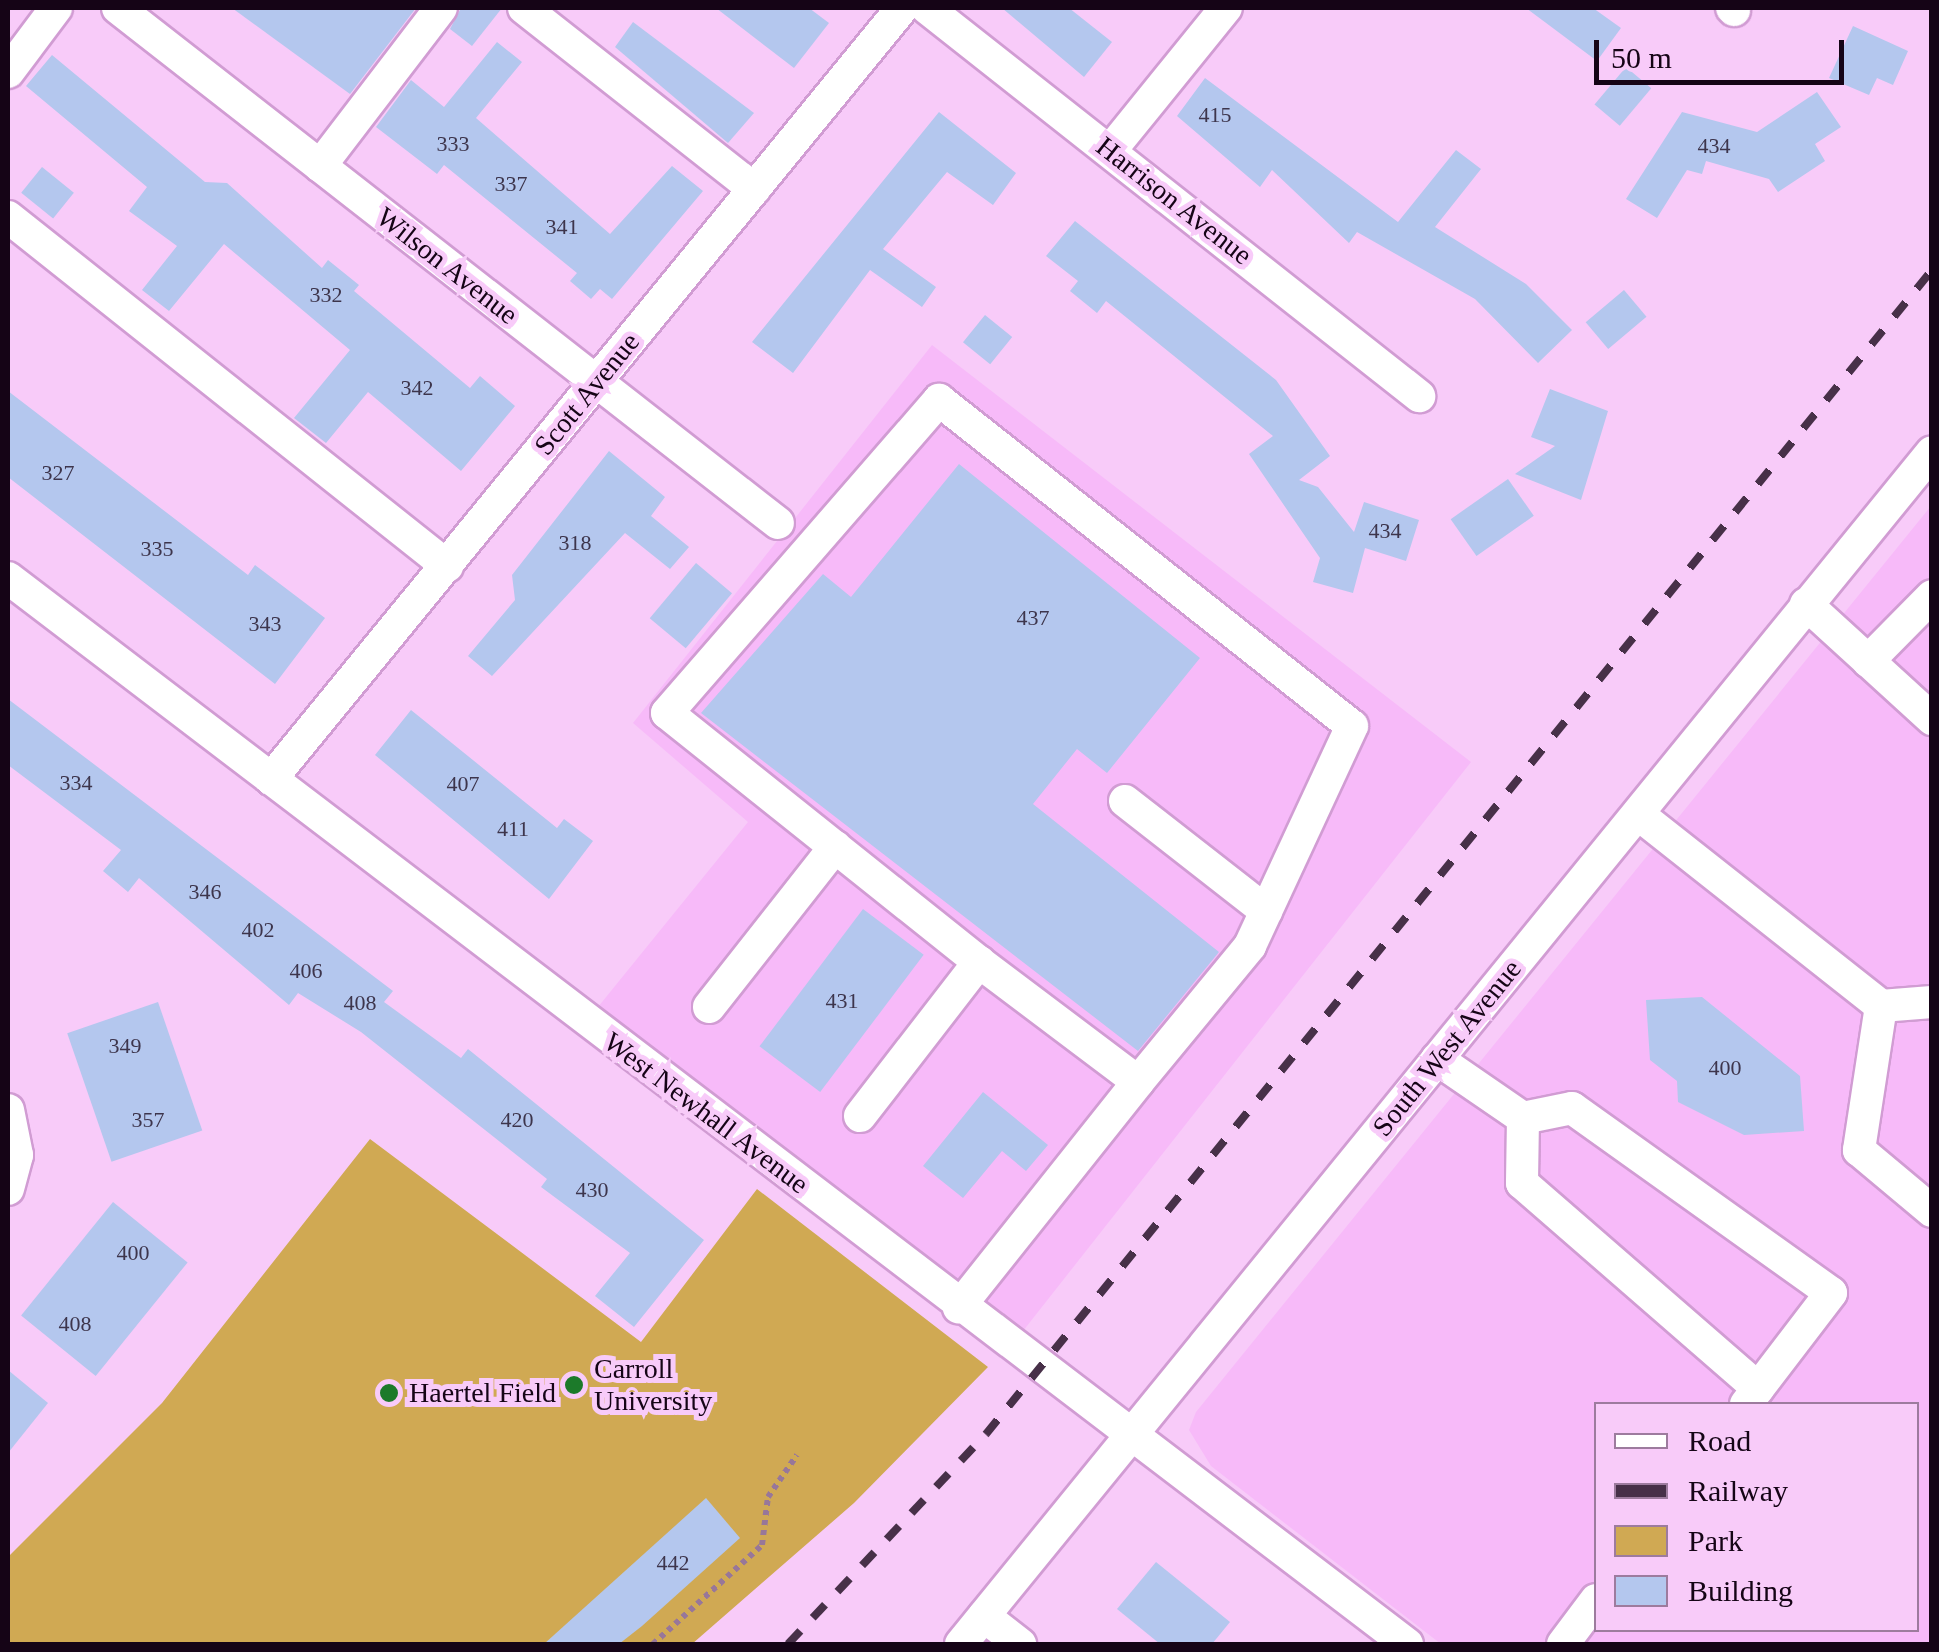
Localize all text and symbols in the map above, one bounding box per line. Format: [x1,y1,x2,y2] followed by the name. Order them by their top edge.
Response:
[1599,20,1849,82] scale bar
[1611,41,1672,74] text: 50 m
[1198,102,1232,128] house number: 415
[1089,129,1259,273] street label: Harrison Avenue
[436,131,469,157] house number: 333
[1698,133,1730,159] house number: 434
[494,171,528,197] house number: 337
[369,200,525,332] street label: Wilson Avenue
[546,214,578,240] house number: 341
[310,282,342,308] house number: 332
[527,325,647,463] street label: Scott Avenue
[401,375,434,401] house number: 342
[41,460,74,486] house number: 327
[1368,518,1402,544] house number: 434
[558,530,592,556] house number: 318
[140,536,173,562] house number: 335
[1016,605,1050,631] house number: 437
[248,611,282,637] house number: 343
[59,770,92,796] house number: 334
[446,771,479,797] house number: 407
[497,816,529,842] house number: 411
[188,879,222,905] house number: 346
[242,917,274,943] house number: 402
[1365,952,1529,1144] street label: South West Avenue
[290,958,322,984] house number: 406
[826,988,859,1014] house number: 431
[344,990,376,1016] house number: 408
[596,1025,816,1201] street label: West Newhall Avenue
[108,1033,142,1059] house number: 349
[1708,1055,1742,1081] house number: 400
[132,1107,164,1133] house number: 357
[501,1107,534,1133] house number: 420
[576,1177,608,1203] house number: 430
[116,1240,150,1266] house number: 400
[58,1311,92,1337] house number: 408
[594,1352,712,1418] place label: Carroll University
[563,1374,585,1396] marker: Carroll University
[409,1376,556,1410] place label: Haertel Field
[378,1382,400,1404] marker: Haertel Field
[1594,1402,1919,1632] legend
[1688,1424,1751,1457] text: Road
[1688,1474,1788,1507] text: Railway
[1688,1524,1743,1557] text: Park
[656,1550,690,1576] house number: 442
[1688,1574,1793,1607] text: Building

